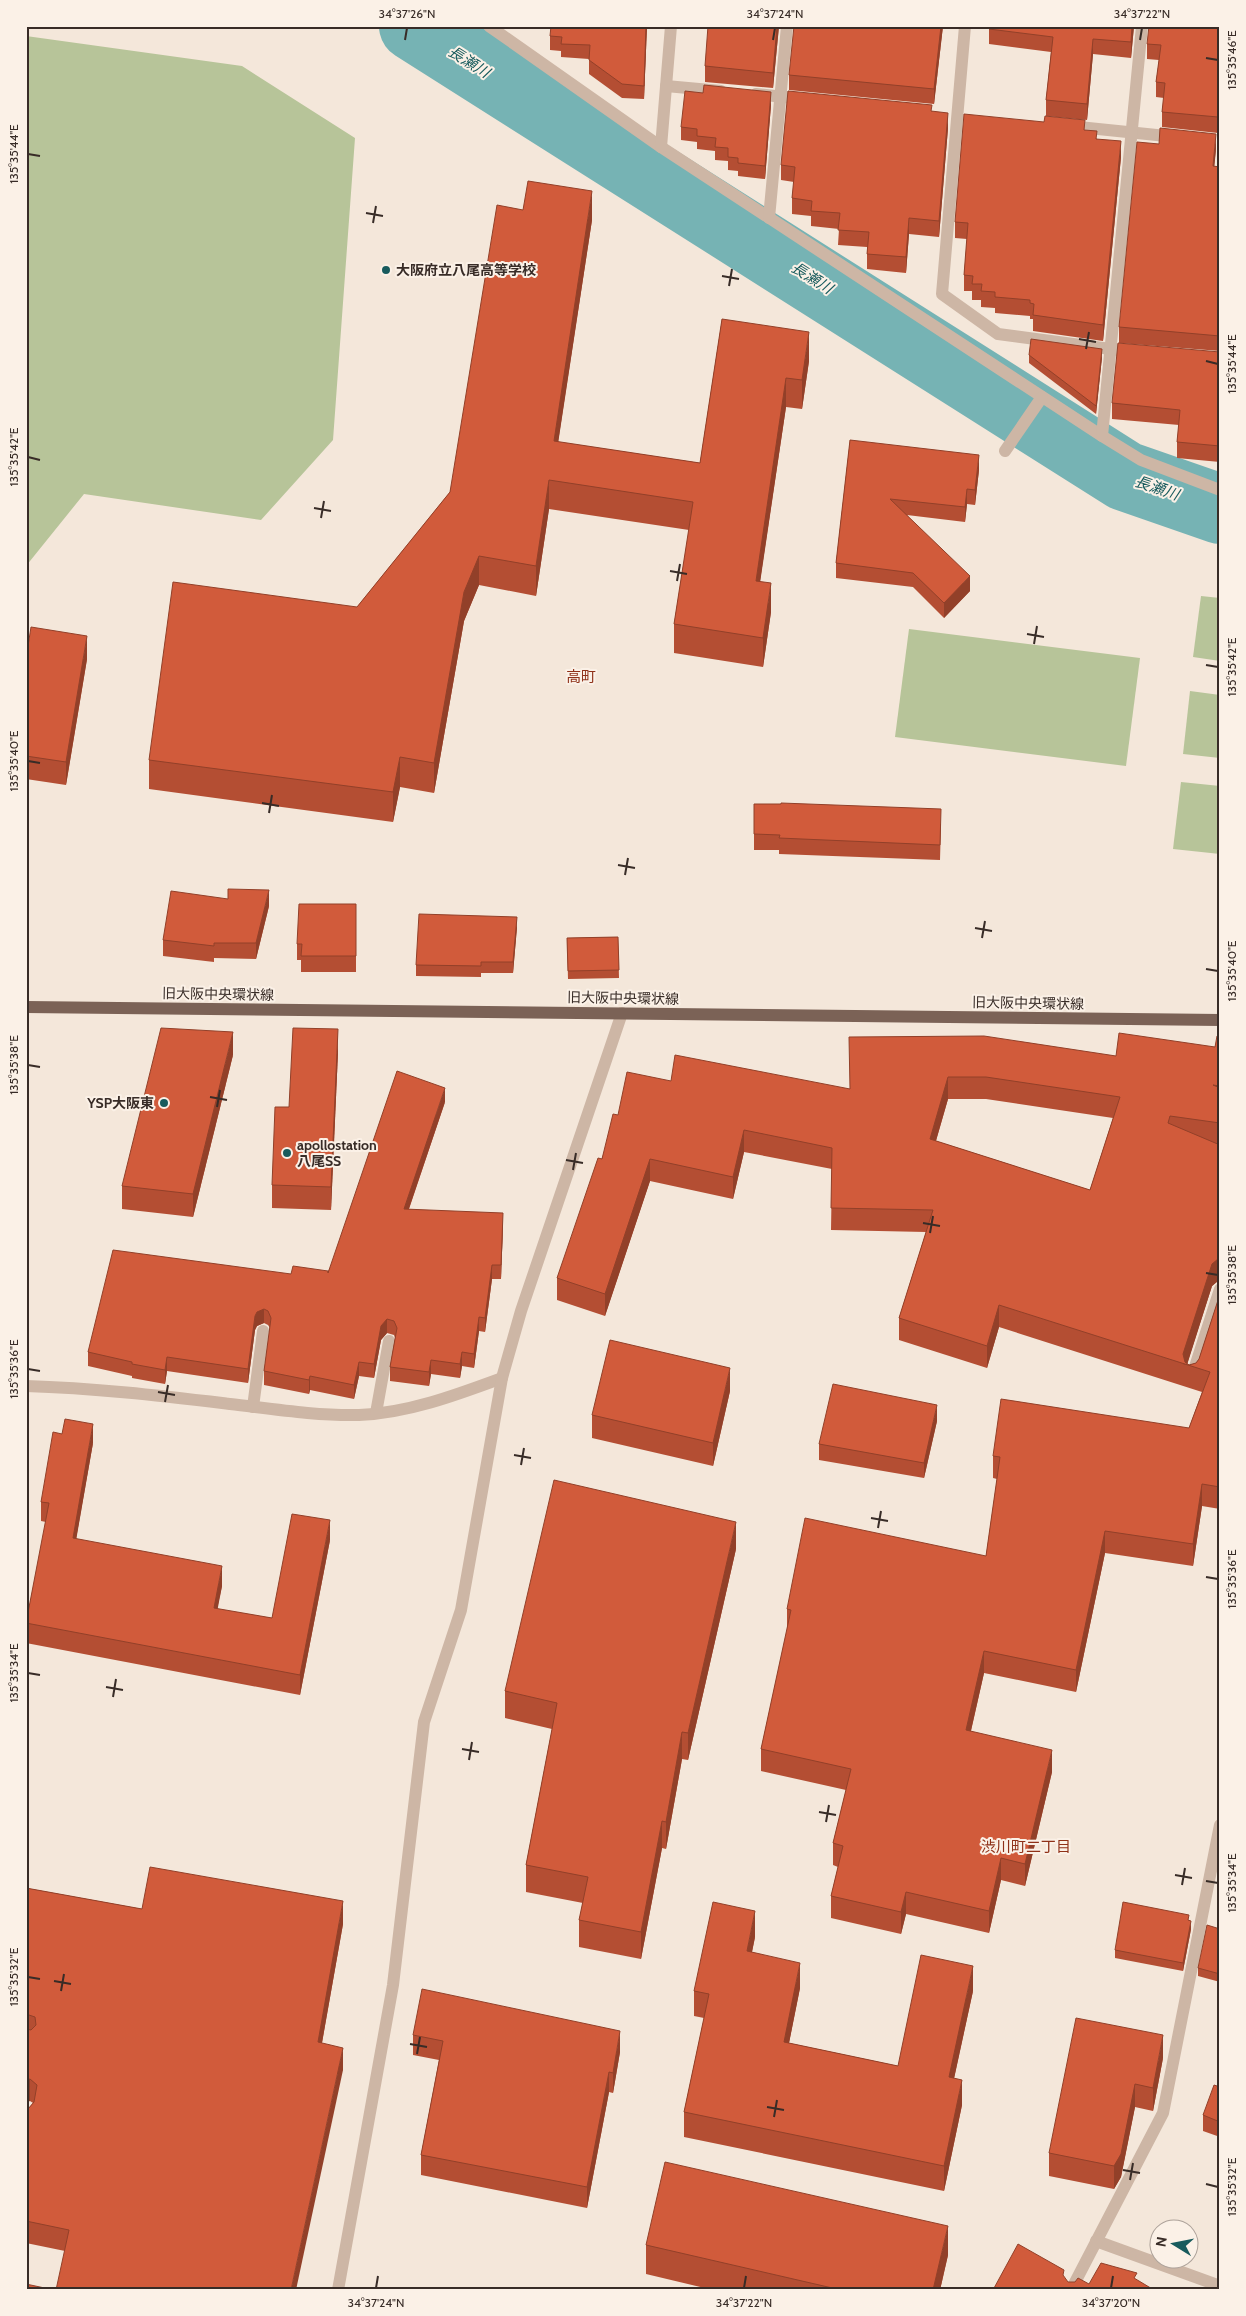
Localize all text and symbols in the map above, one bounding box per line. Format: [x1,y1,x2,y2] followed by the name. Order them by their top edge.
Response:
[379,6,435,21] text: 34°37'26"N
[747,6,803,21] text: 34°37'24"N
[1114,6,1170,21] text: 34°37'22"N
[1224,30,1239,90] text: 135°35'46"E
[445,42,495,83] water label: 長瀬川
[6,124,21,184] text: 135°35'44"E
[788,258,838,299] water label: 長瀬川
[396,261,536,279] place label: 大阪府立八尾高等学校
[380,264,392,276] marker: 大阪府立八尾高等学校
[1224,334,1239,394] text: 135°35'44"E
[6,427,21,486] text: 135°35'42"E
[1133,472,1183,504] water label: 長瀬川
[1224,637,1239,696] text: 135°35'42"E
[566,668,596,686] district label: 高町
[6,730,21,792] text: 135°35'40"E
[1224,940,1239,1002] text: 135°35'40"E
[162,984,274,1004] street label: 旧大阪中央環状線
[567,988,679,1008] street label: 旧大阪中央環状線
[972,993,1084,1013] street label: 旧大阪中央環状線
[6,1035,21,1095] text: 135°35'38"E
[86,1094,154,1112] place label: YSP大阪東
[158,1097,170,1109] marker: YSP大阪東
[297,1136,377,1170] place label: apollostation 八尾SS
[281,1147,293,1159] marker: apollostation 八尾SS
[1224,1245,1239,1305] text: 135°35'38"E
[6,1339,21,1399] text: 135°35'36"E
[1224,1549,1239,1609] text: 135°35'36"E
[6,1643,21,1703] text: 135°35'34"E
[981,1838,1071,1856] district label: 渋川町二丁目
[1224,1853,1239,1913] text: 135°35'34"E
[6,1947,21,2006] text: 135°35'32"E
[1224,2157,1239,2216] text: 135°35'32"E
[1148,2218,1198,2268] north arrow
[1151,2235,1171,2248] text: N
[348,2295,404,2310] text: 34°37'24"N
[716,2295,772,2310] text: 34°37'22"N
[1082,2295,1140,2310] text: 34°37'20"N

